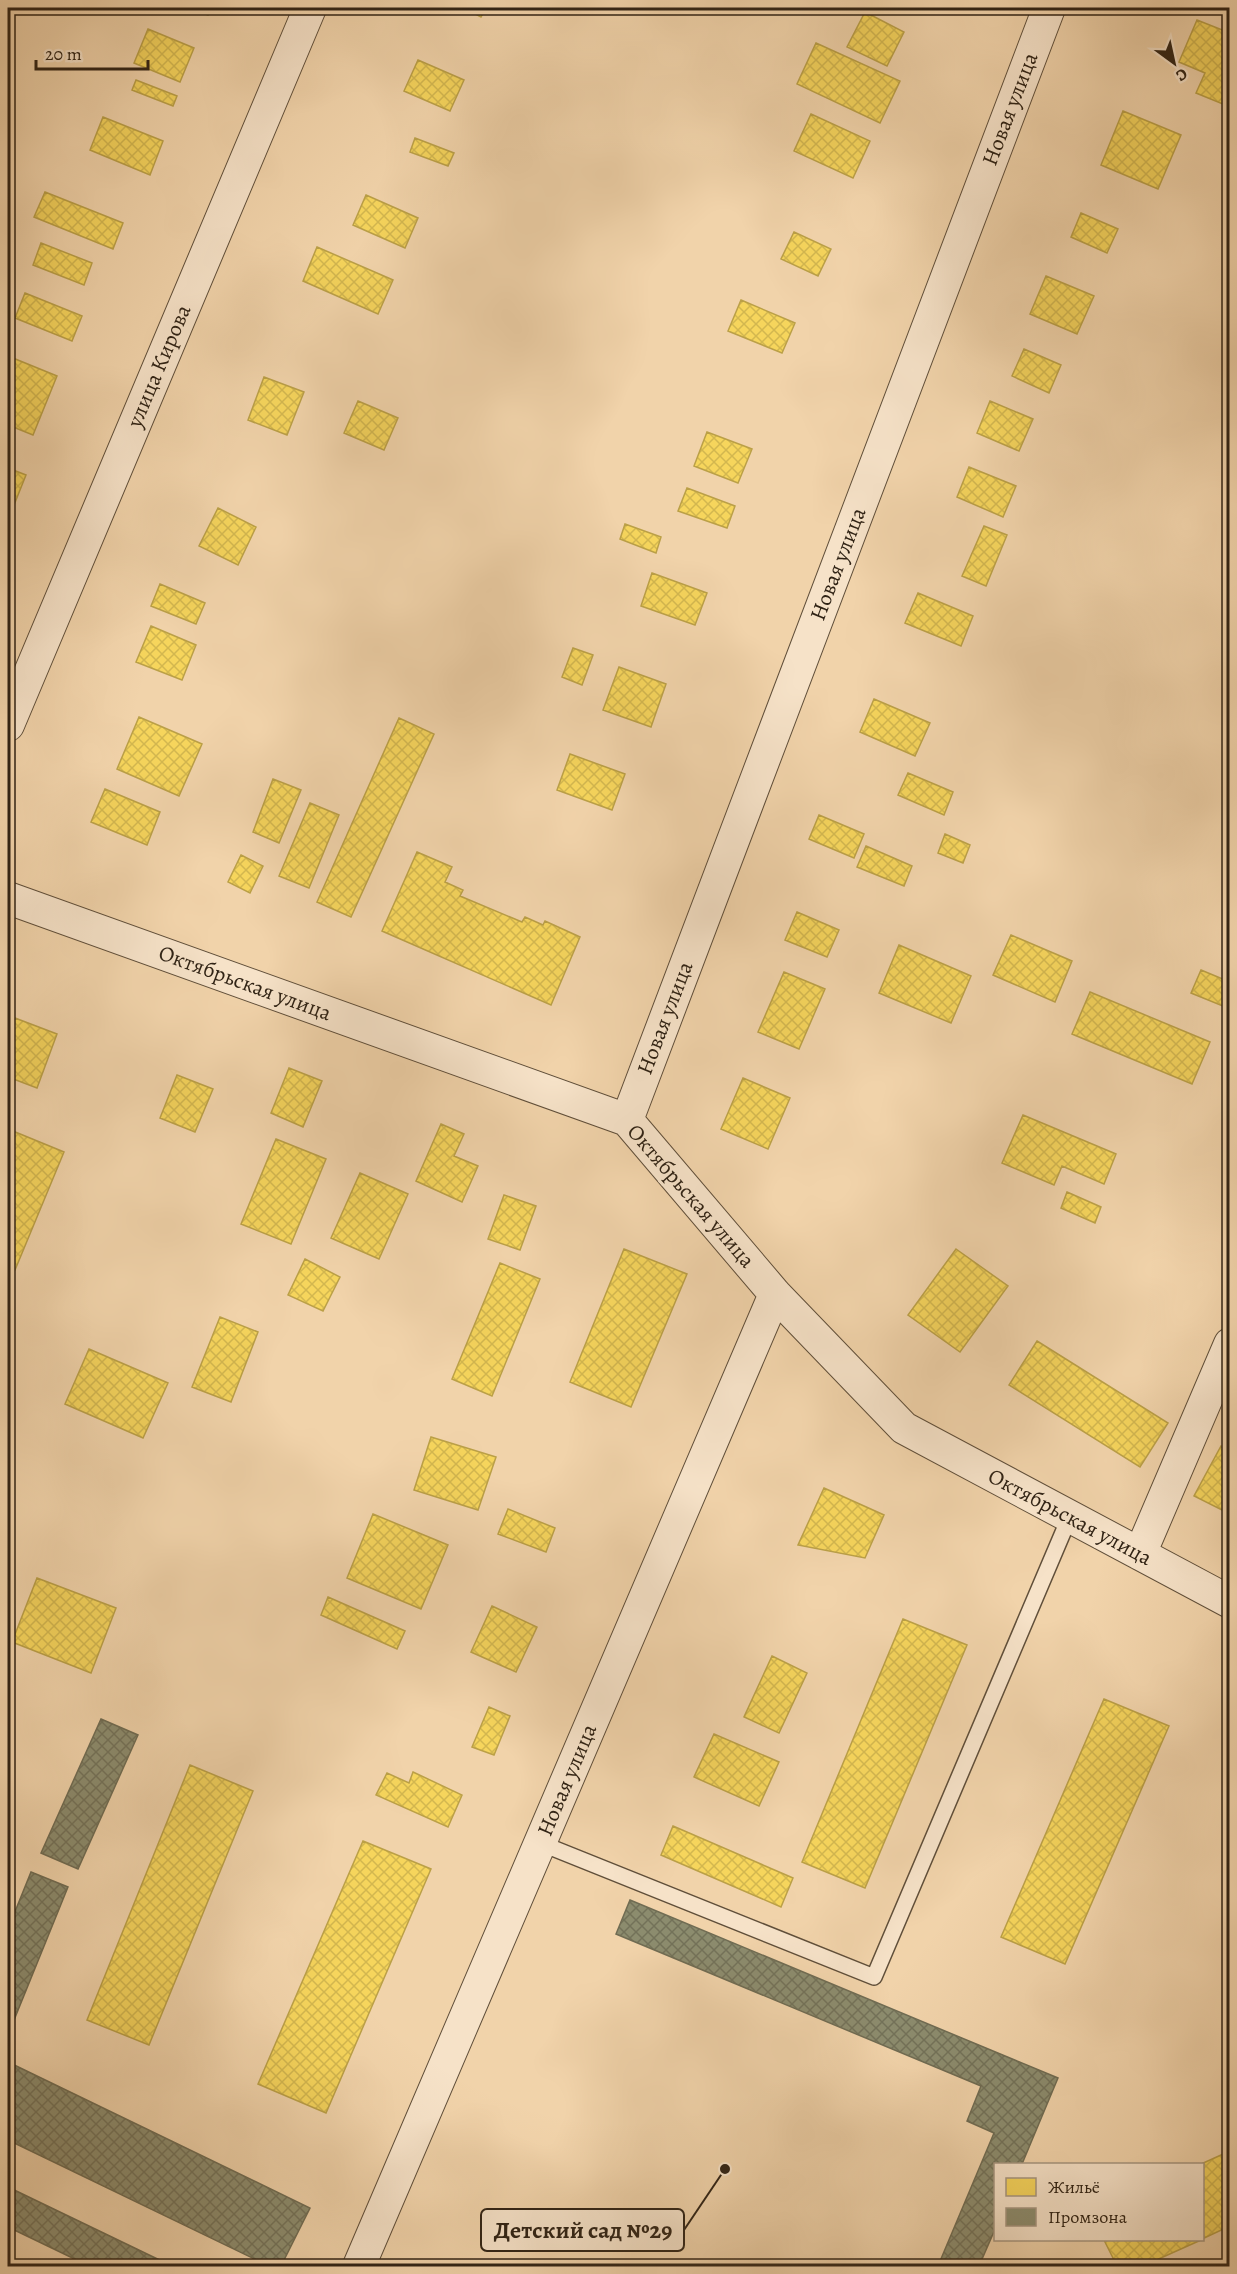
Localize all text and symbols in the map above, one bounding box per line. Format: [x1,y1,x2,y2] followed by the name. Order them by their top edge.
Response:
[36,33,148,71] scale bar
[1144,33,1204,93] north arrow
[45,42,82,66] text: 20 m
[975,47,1046,170] street label: Новая улица
[1171,63,1192,87] text: С
[119,299,199,433] street label: улица Кирова
[803,502,874,625] street label: Новая улица
[155,938,336,1028] street label: Октябрьская улица
[630,956,701,1079] street label: Новая улица
[620,1118,762,1275] street label: Октябрьская улица
[983,1461,1158,1573] street label: Октябрьская улица
[530,1719,604,1841] street label: Новая улица
[994,2163,1204,2241] legend
[1048,2175,1100,2199] text: Жильё
[1048,2205,1128,2229] text: Промзона
[481,2209,684,2251] callout: Детский сад №29
[494,2214,672,2246] text: Детский сад №29

